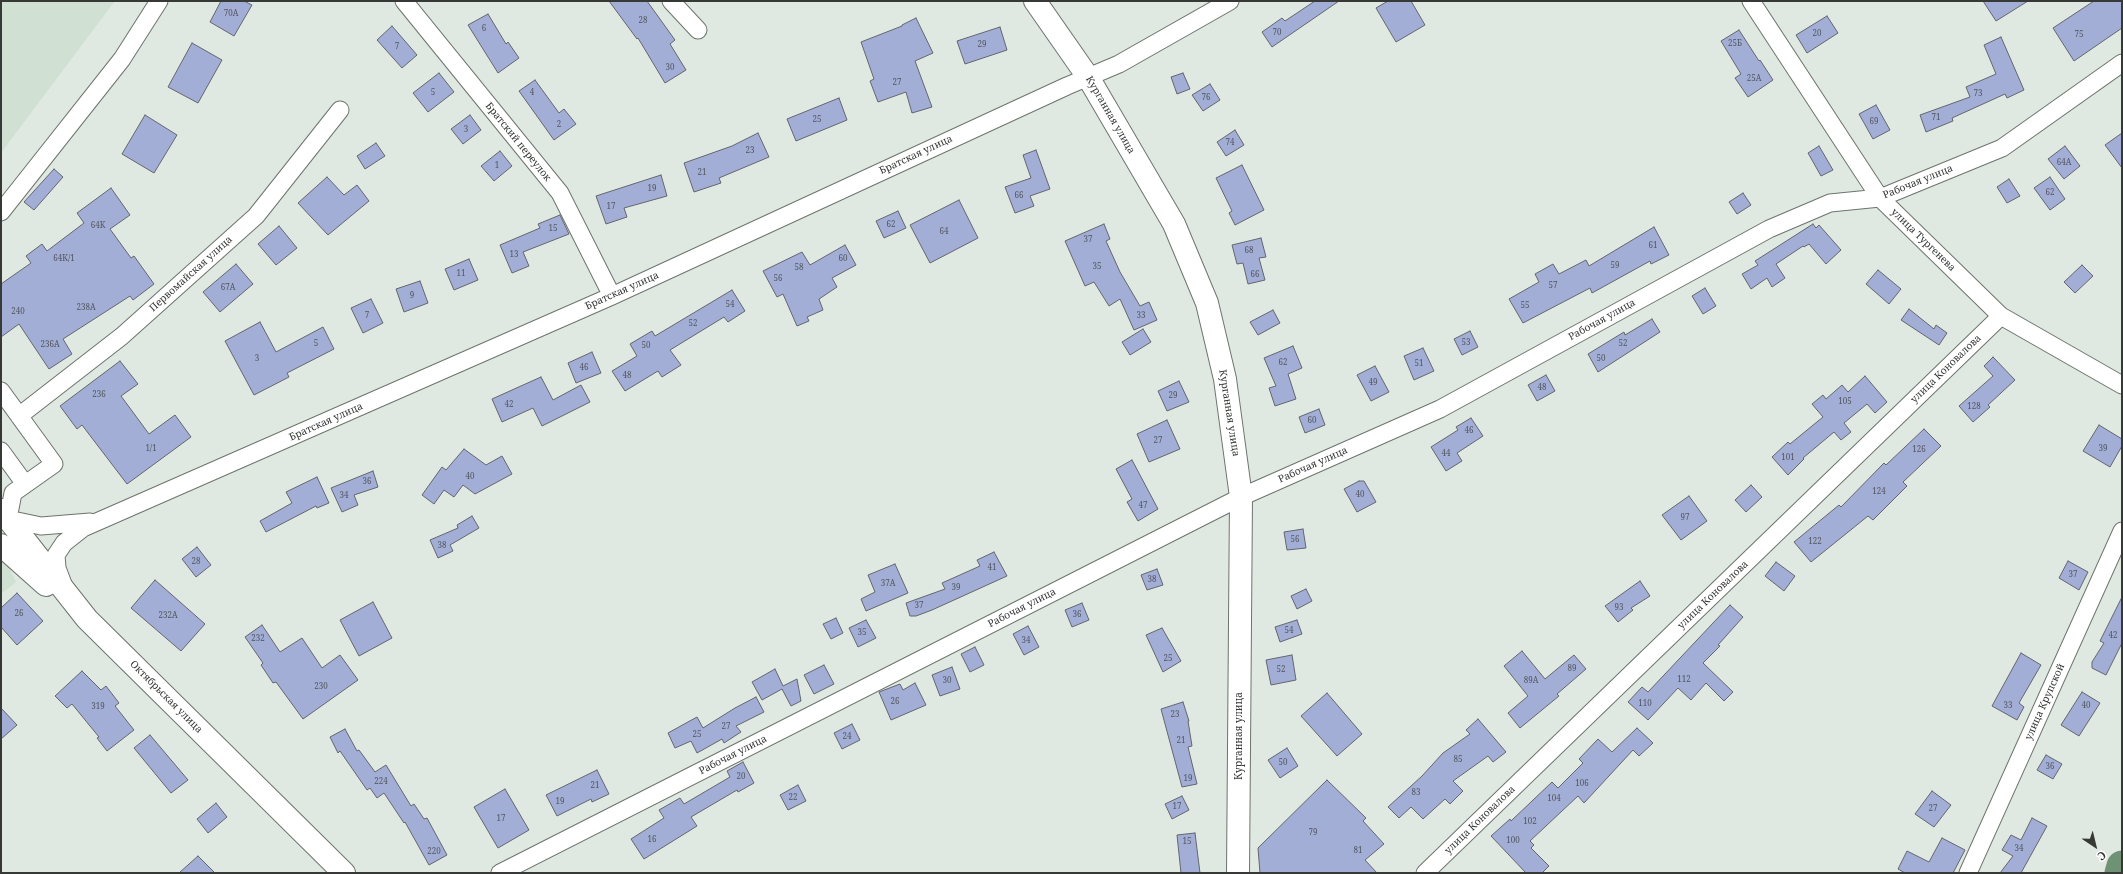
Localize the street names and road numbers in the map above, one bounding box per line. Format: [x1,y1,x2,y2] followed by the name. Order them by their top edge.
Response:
[1083,74,1137,156] street label: Курганная улица
[483,100,553,184] street label: Братский переулок
[877,133,955,177] street label: Братская улица
[1881,162,1955,202] street label: Рабочая улица
[1888,206,1958,274] street label: улица Тургенева
[147,234,235,314] street label: Первомайская улица
[583,269,661,313] street label: Братская улица
[1566,297,1638,343] street label: Рабочая улица
[1908,332,1984,406] street label: улица Коновалова
[1216,369,1242,457] street label: Курганная улица
[287,400,365,444] street label: Братская улица
[1276,444,1350,486] street label: Рабочая улица
[1675,558,1751,632] street label: улица Коновалова
[986,586,1058,630] street label: Рабочая улица
[127,658,205,736] street label: Октябрьская улица
[2023,662,2067,742] street label: улица Крупской
[1233,692,1245,780] street label: Курганная улица
[697,733,769,777] street label: Рабочая улица
[1442,783,1518,857] street label: улица Коновалова

